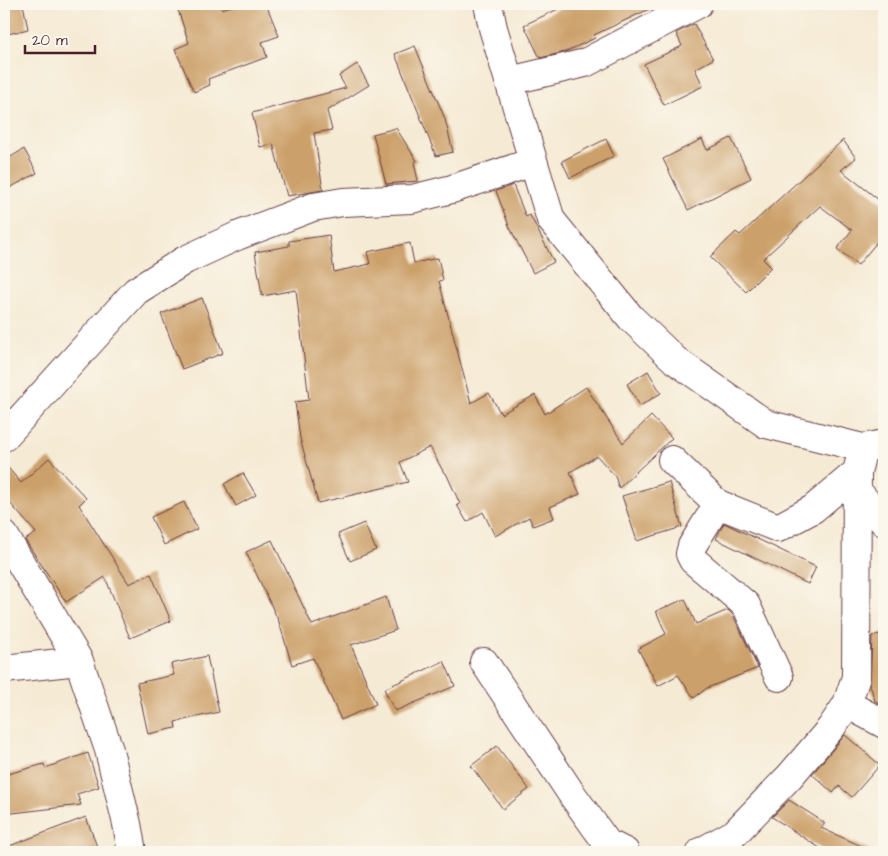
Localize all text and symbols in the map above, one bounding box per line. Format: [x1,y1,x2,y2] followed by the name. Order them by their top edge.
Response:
[25,22,95,54] scale bar
[32,30,68,51] text: 20 m

